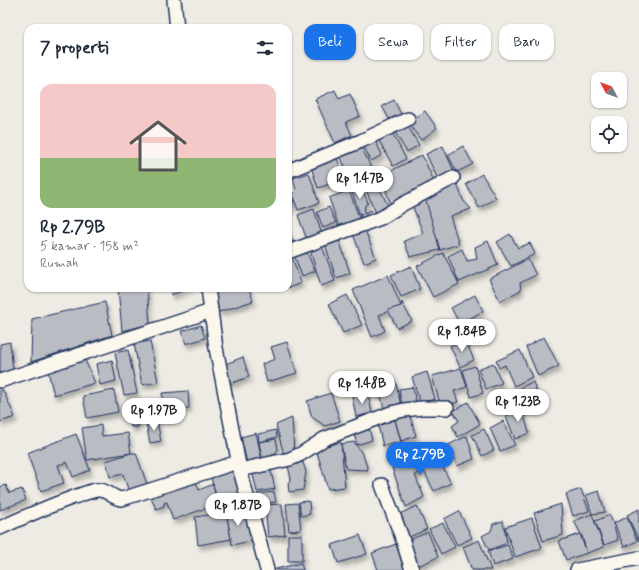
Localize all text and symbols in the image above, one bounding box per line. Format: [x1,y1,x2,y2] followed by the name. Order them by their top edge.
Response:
[304,24,356,60] chip: Beli
[364,24,423,60] chip: Sewa
[431,24,491,60] chip: Filter
[499,24,554,60] chip: Baru
[40,37,109,59] text: 7 properti
[254,37,276,59] icon: filters
[591,72,627,108] north arrow
[591,72,627,152] map controls
[122,110,194,182] icon: home
[591,116,627,152] button: locate
[319,166,401,200] pin: Rp 1.47B
[336,170,384,187] text: Rp 1.47B
[40,216,105,238] text: Rp 2.79B
[40,238,139,255] text: 5 kamar · 158 m²
[40,255,78,272] text: Rumah
[421,319,503,353] pin: Rp 1.84B
[438,323,486,340] text: Rp 1.84B
[321,371,403,405] pin: Rp 1.48B
[338,375,386,392] text: Rp 1.48B
[477,389,559,423] pin: Rp 1.23B
[495,393,541,410] text: Rp 1.23B
[113,398,195,432] pin: Rp 1.97B
[131,402,177,419] text: Rp 1.97B
[379,442,461,476] pin: Rp 2.79B
[395,446,445,463] text: Rp 2.79B
[197,493,279,527] pin: Rp 1.87B
[214,497,262,514] text: Rp 1.87B

